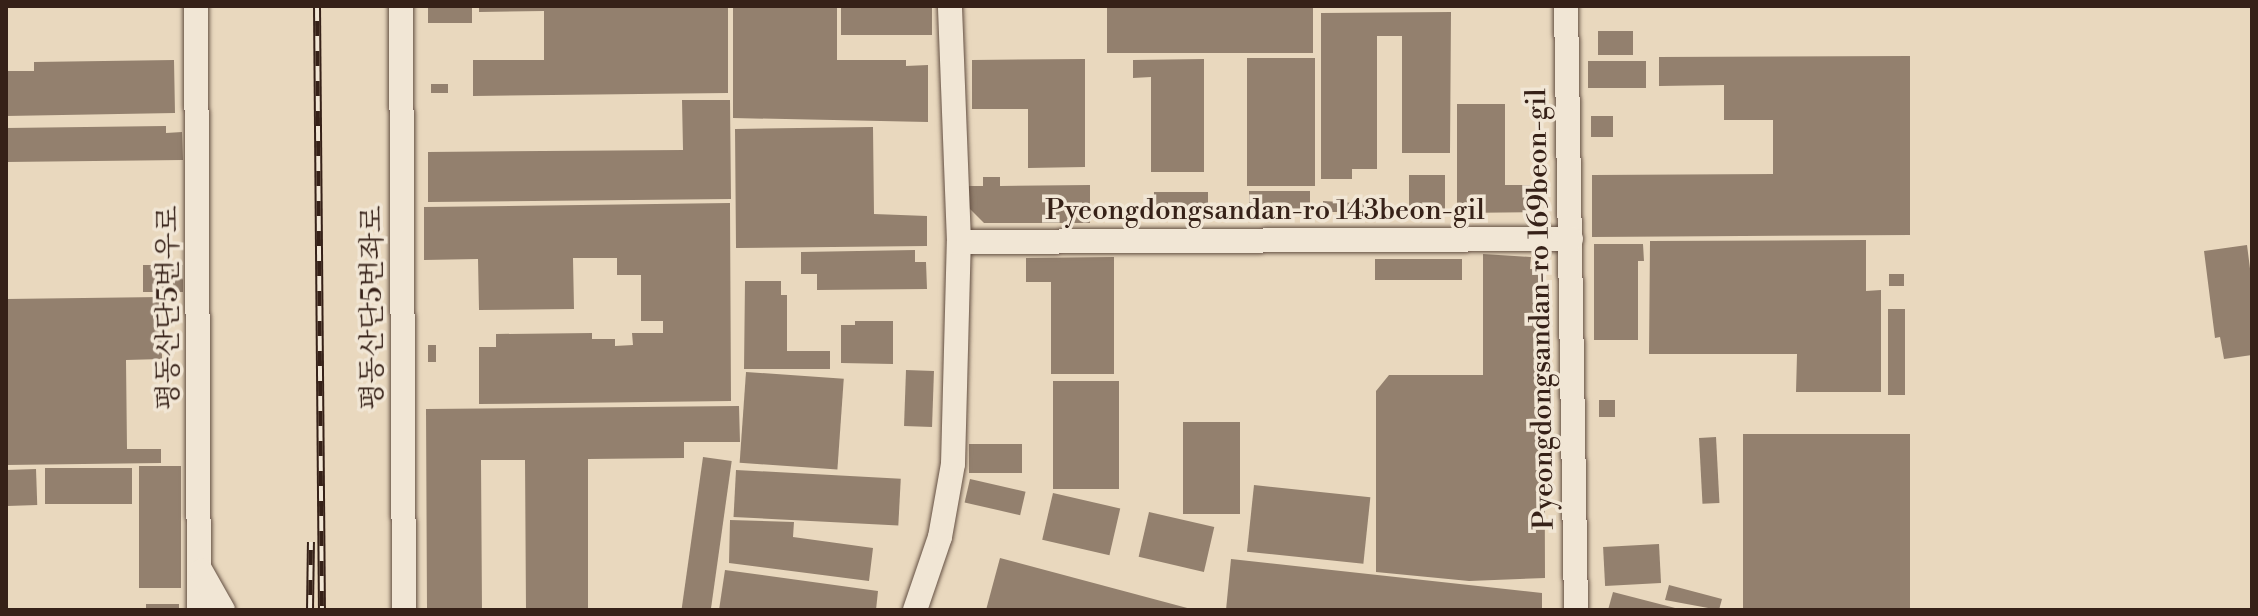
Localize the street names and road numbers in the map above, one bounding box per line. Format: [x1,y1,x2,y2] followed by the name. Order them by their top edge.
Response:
[1520,88,1562,530] street label: Pyeongdongsandan-ro 169beon-gil
[1045,194,1485,228] street label: Pyeongdongsandan-ro 143beon-gil
[152,206,186,410] street label: 평동산단5번우로
[356,206,390,410] street label: 평동산단5번좌로

